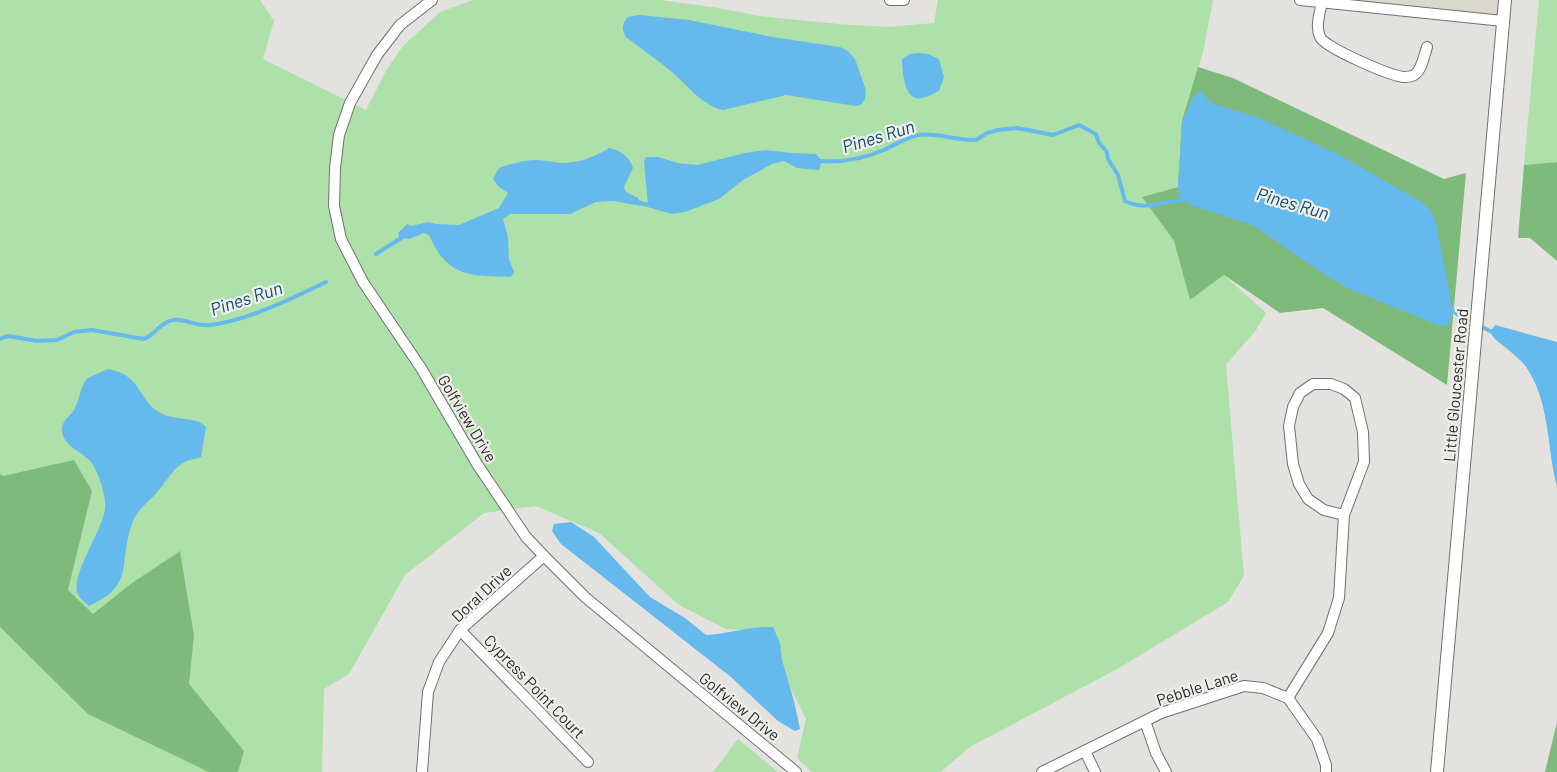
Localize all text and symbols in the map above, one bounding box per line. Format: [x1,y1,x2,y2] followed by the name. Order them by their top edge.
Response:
[839,115,917,157] water label: Pines Run
[1254,182,1332,224] water label: Pines Run
[207,276,285,320] water label: Pines Run
[1439,308,1471,462] street label: Little Gloucester Road
[435,371,501,465] street label: Golfview Drive
[447,560,515,626] street label: Doral Drive
[481,630,589,742] street label: Cypress Point Court
[1154,665,1240,709] street label: Pebble Lane
[696,668,784,744] street label: Golfview Drive

